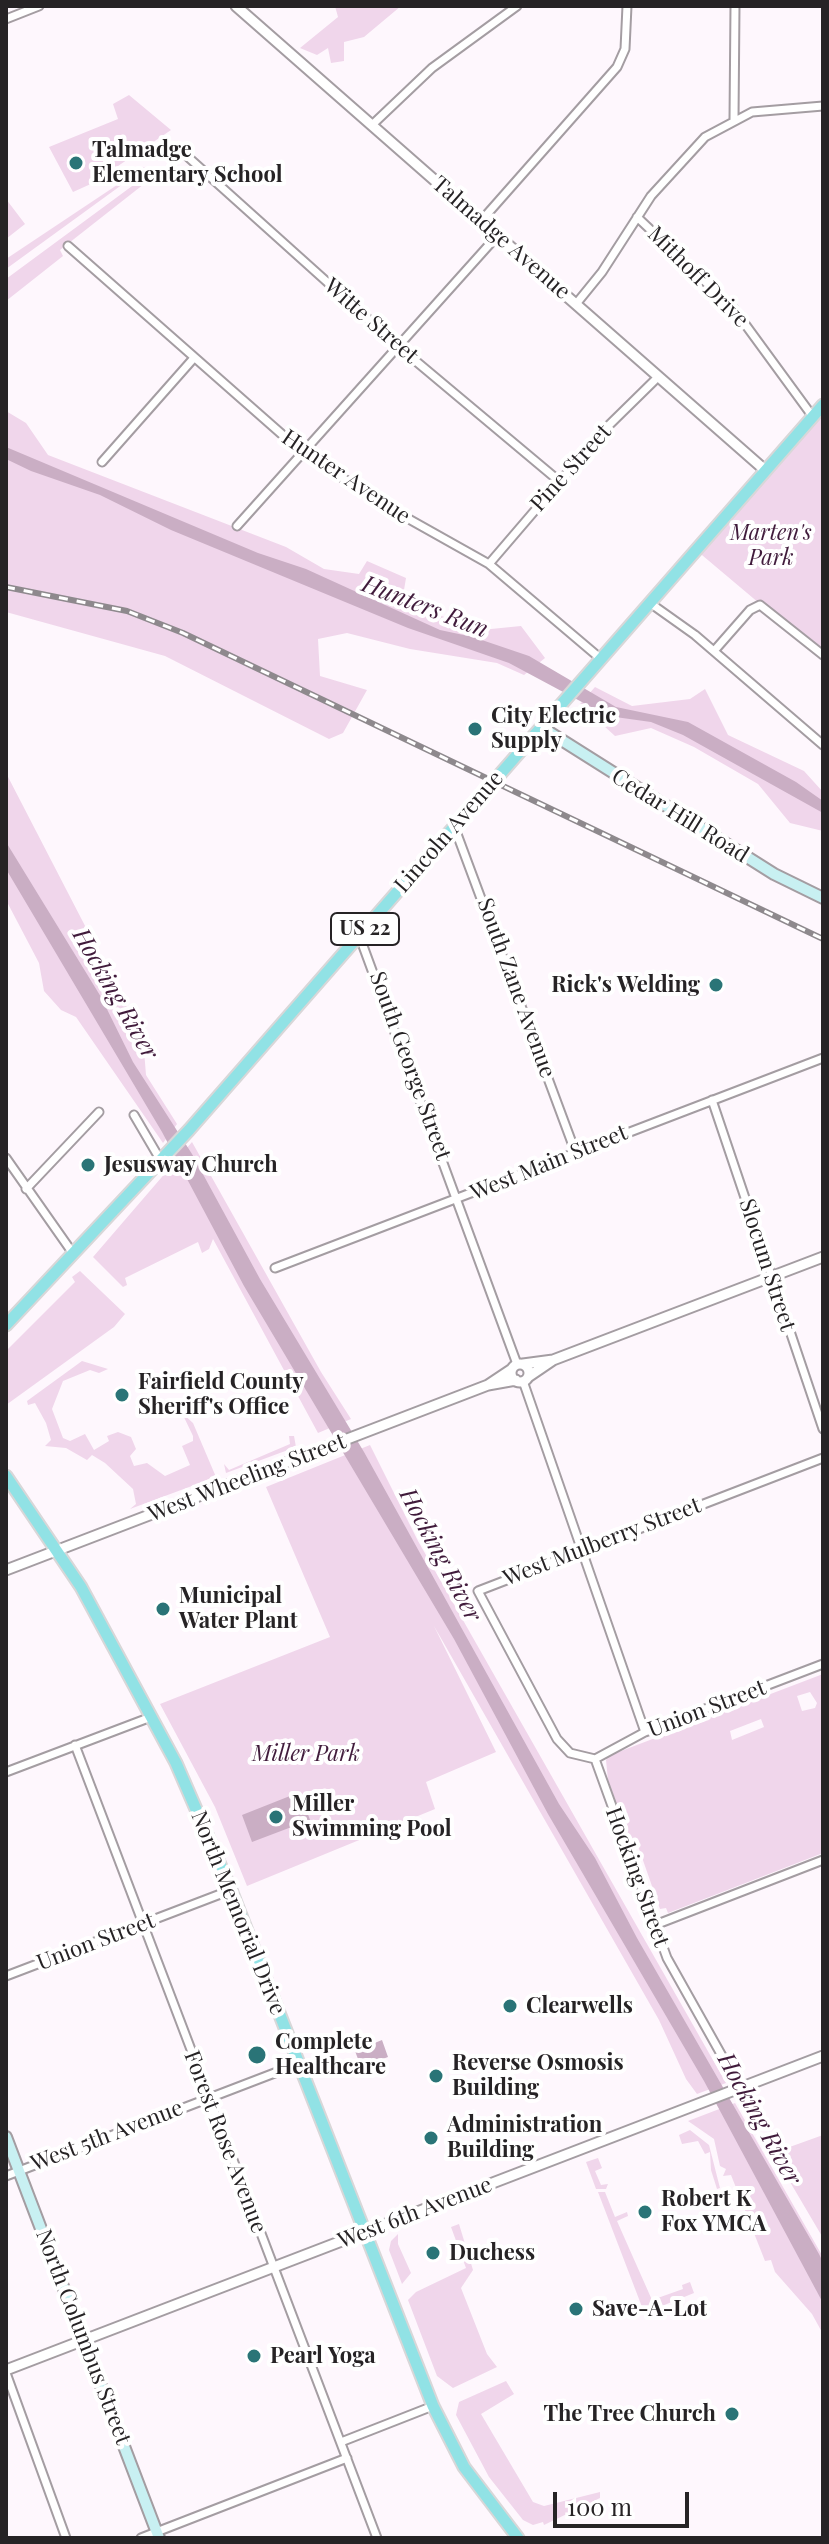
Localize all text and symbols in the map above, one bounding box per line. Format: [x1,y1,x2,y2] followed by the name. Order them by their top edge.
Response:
[92,137,282,188] place label: Talmadge Elementary School
[67,154,85,172] marker: Talmadge Elementary School
[426,171,576,305] street label: Talmadge Avenue
[642,221,754,333] street label: Mithoff Drive
[318,273,424,369] street label: Witte Street
[525,419,617,517] street label: Pine Street
[277,424,415,530] street label: Hunter Avenue
[730,520,812,572] park label: Marten's Park
[358,570,492,644] water label: Hunters Run
[491,703,616,754] place label: City Electric Supply
[466,720,484,738] marker: City Electric Supply
[607,763,753,869] street label: Cedar Hill Road
[389,766,509,898] street label: Lincoln Avenue
[471,895,561,1081] street label: South Zane Avenue
[331,913,399,945] road number: US 22
[66,923,164,1065] water label: Hocking River
[364,968,456,1164] street label: South George Street
[551,972,700,998] place label: Rick's Welding
[707,976,725,994] marker: Rick's Welding
[467,1120,631,1206] street label: West Main Street
[104,1152,278,1178] place label: Jesusway Church
[79,1156,97,1174] marker: Jesusway Church
[733,1196,801,1334] street label: Slocum Street
[138,1369,304,1420] place label: Fairfield County Sheriff's Office
[113,1386,131,1404] marker: Fairfield County Sheriff's Office
[145,1428,349,1528] street label: West Wheeling Street
[393,1484,487,1626] water label: Hocking River
[500,1492,704,1592] street label: West Mulberry Street
[179,1583,298,1634] place label: Municipal Water Plant
[154,1600,172,1618] marker: Municipal Water Plant
[644,1674,770,1744] street label: Union Street
[252,1741,360,1767] park label: Miller Park
[292,1791,452,1842] place label: Miller Swimming Pool
[600,1804,674,1950] street label: Hocking Street
[185,1807,291,2019] street label: North Memorial Drive
[267,1808,285,1826] marker: Miller Swimming Pool
[33,1907,159,1977] street label: Union Street
[526,1993,633,2019] place label: Clearwells
[501,1997,519,2015] marker: Clearwells
[275,2029,386,2080] place label: Complete Healthcare
[246,2044,268,2066] marker: Complete Healthcare
[178,2047,272,2237] street label: Forest Rose Avenue
[711,2048,807,2190] water label: Hocking River
[452,2050,624,2102] place label: Reverse Osmosis Building
[427,2067,445,2085] marker: Reverse Osmosis Building
[27,2095,187,2177] street label: West 5th Avenue
[447,2112,602,2164] place label: Administration Building
[422,2129,440,2147] marker: Administration Building
[334,2172,496,2254] street label: West 6th Avenue
[661,2186,767,2238] place label: Robert K Fox YMCA
[636,2203,654,2221] marker: Robert K Fox YMCA
[30,2226,136,2448] street label: North Columbus Street
[449,2240,535,2266] place label: Duchess
[424,2244,442,2262] marker: Duchess
[592,2296,707,2322] place label: Save-A-Lot
[567,2300,585,2318] marker: Save-A-Lot
[270,2343,376,2369] place label: Pearl Yoga
[245,2347,263,2365] marker: Pearl Yoga
[543,2401,716,2427] place label: The Tree Church
[723,2405,741,2423] marker: The Tree Church
[557,2476,693,2526] scale bar
[567,2490,632,2522] text: 100 m

